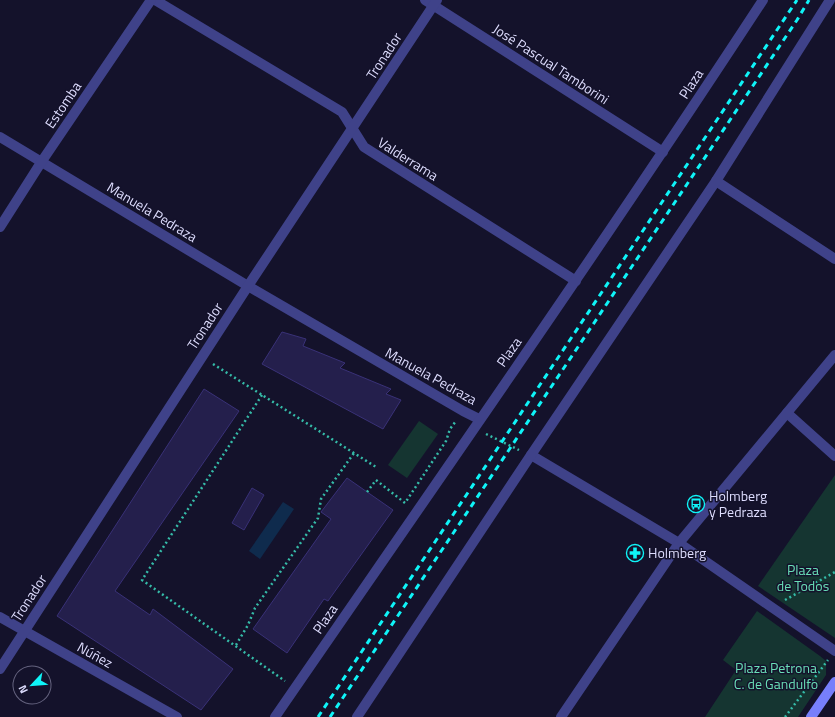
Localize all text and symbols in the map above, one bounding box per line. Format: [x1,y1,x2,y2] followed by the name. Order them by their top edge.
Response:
[489,18,613,109] street label: José Pascual Tamborini
[360,28,407,83] street label: Tronador
[673,65,708,103] street label: Plaza
[39,77,86,132] street label: Estomba
[374,132,443,185] street label: Valderrama
[103,176,201,247] street label: Manuela Pedraza
[181,298,228,353] street label: Tronador
[491,333,526,371] street label: Plaza
[382,342,481,409] street label: Manuela Pedraza
[709,485,767,522] place label: Holmberg y Pedraza
[686,494,706,514] bus stop icon: Holmberg y Pedraza
[648,542,706,563] place label: Holmberg
[625,543,645,563] pharmacy icon: Holmberg
[777,559,829,596] park label: Plaza de Todos
[5,570,52,625] street label: Tronador
[307,600,342,638] street label: Plaza
[74,636,117,673] street label: Núñez
[734,657,818,694] park label: Plaza Petrona C. de Gandulfo
[12,665,52,705] north arrow
[14,682,32,696] text: N

